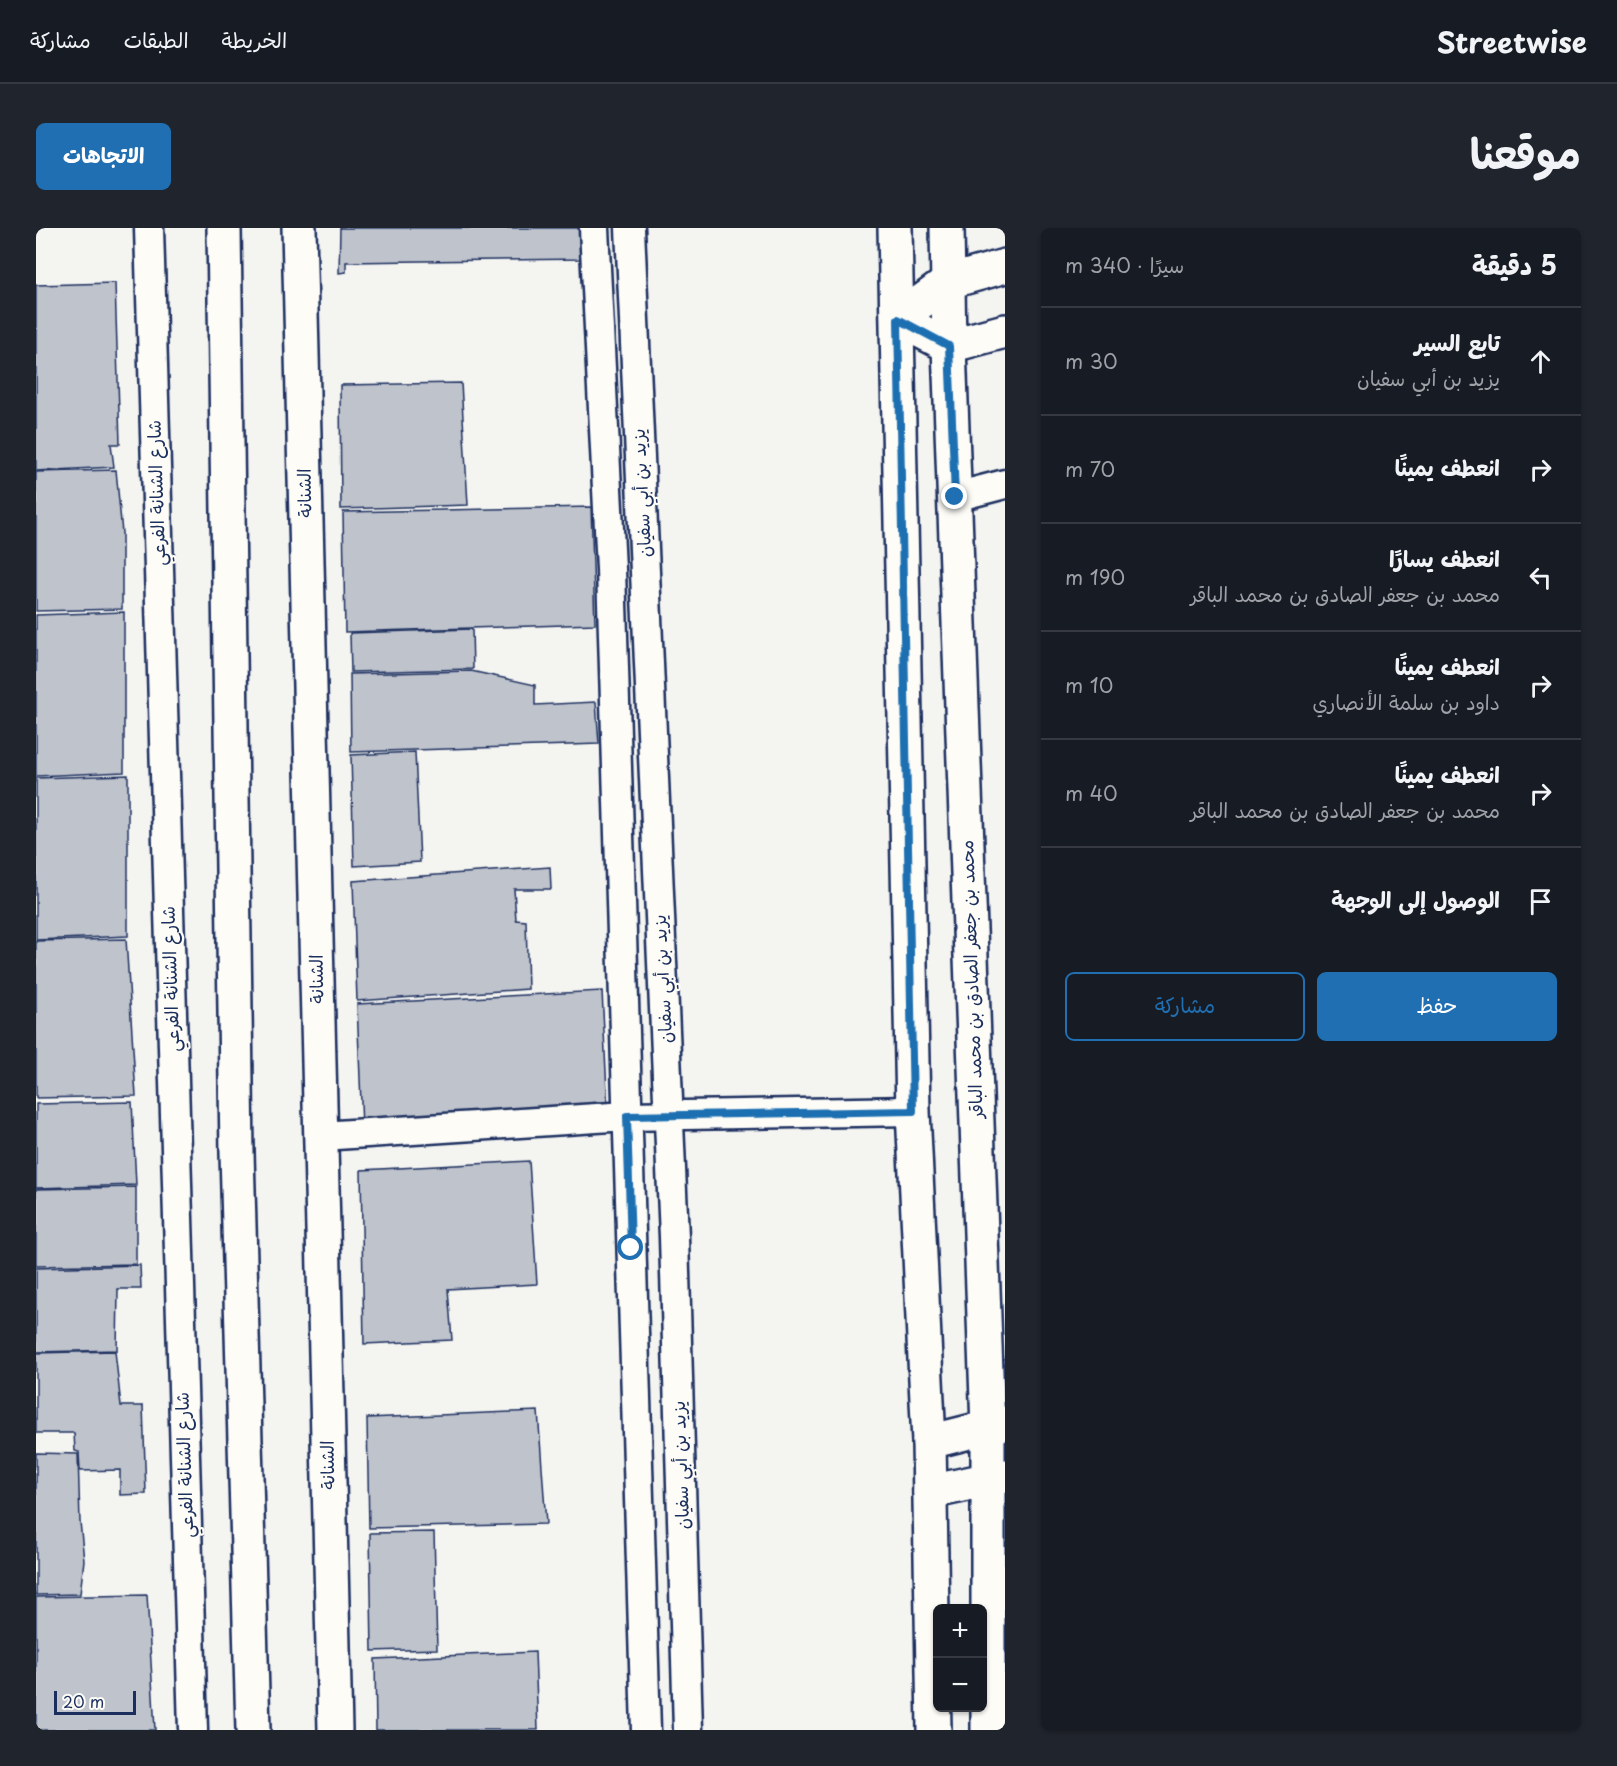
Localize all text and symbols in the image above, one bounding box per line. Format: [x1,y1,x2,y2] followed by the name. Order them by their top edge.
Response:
[1437,20,1587,63] text: Streetwise
[30,23,91,55] text: مشاركة
[124,23,189,55] text: الطبقات
[222,23,287,55] text: الخريطة
[1470,120,1581,183] text: موقعنا
[36,123,171,190] button: الاتجاهات
[1472,245,1557,284] text: 5 دقيقة
[1065,250,1184,280] text: سيرًا · 340 m
[1415,325,1500,358] text: تابع السير
[1524,345,1557,378] icon: ahead
[1065,346,1118,376] text: 30 m
[1357,363,1500,393] text: يزيد بن أبي سفيان
[139,419,176,567] street label: شارع الشنانة الفرعي
[624,428,661,558] street label: يزيد بن أبي سفيان
[1395,450,1500,483] text: انعطف يمينًا
[1524,453,1557,486] icon: right
[1065,454,1115,484] text: 70 m
[290,468,317,518] street label: الشنانة
[941,483,967,509] route end
[1389,541,1500,574] text: انعطف يسارًا
[1524,561,1557,594] icon: left
[1065,562,1125,592] text: 190 m
[1191,579,1500,609] text: محمد بن جعفر الصادق بن محمد الباقر
[1395,649,1500,682] text: انعطف يمينًا
[1524,669,1557,702] icon: right
[1065,670,1113,700] text: 10 m
[1313,687,1500,717] text: داود بن سلمة الأنصاري
[1395,757,1500,790] text: انعطف يمينًا
[1524,777,1557,810] icon: right
[1065,778,1118,808] text: 40 m
[1191,795,1500,825] text: محمد بن جعفر الصادق بن محمد الباقر
[952,839,989,1121] street label: محمد بن جعفر الصادق بن محمد الباقر
[1331,882,1500,915] text: الوصول إلى الوجهة
[1524,885,1557,918] icon: arrive
[153,905,190,1053] street label: شارع الشنانة الفرعي
[645,914,682,1044] street label: يزيد بن أبي سفيان
[302,954,329,1004] street label: الشنانة
[1065,972,1305,1041] button: مشاركة
[1317,972,1557,1041] button: حفظ
[617,1234,643,1260] route start
[167,1391,204,1539] street label: شارع الشنانة الفرعي
[664,1400,699,1530] street label: يزيد بن أبي سفيان
[313,1440,340,1490] street label: الشنانة
[933,1604,987,1712] map controls
[933,1604,987,1658] button: +
[933,1658,987,1712] button: −
[54,1688,136,1716] scale bar
[63,1689,104,1713] text: 20 m

